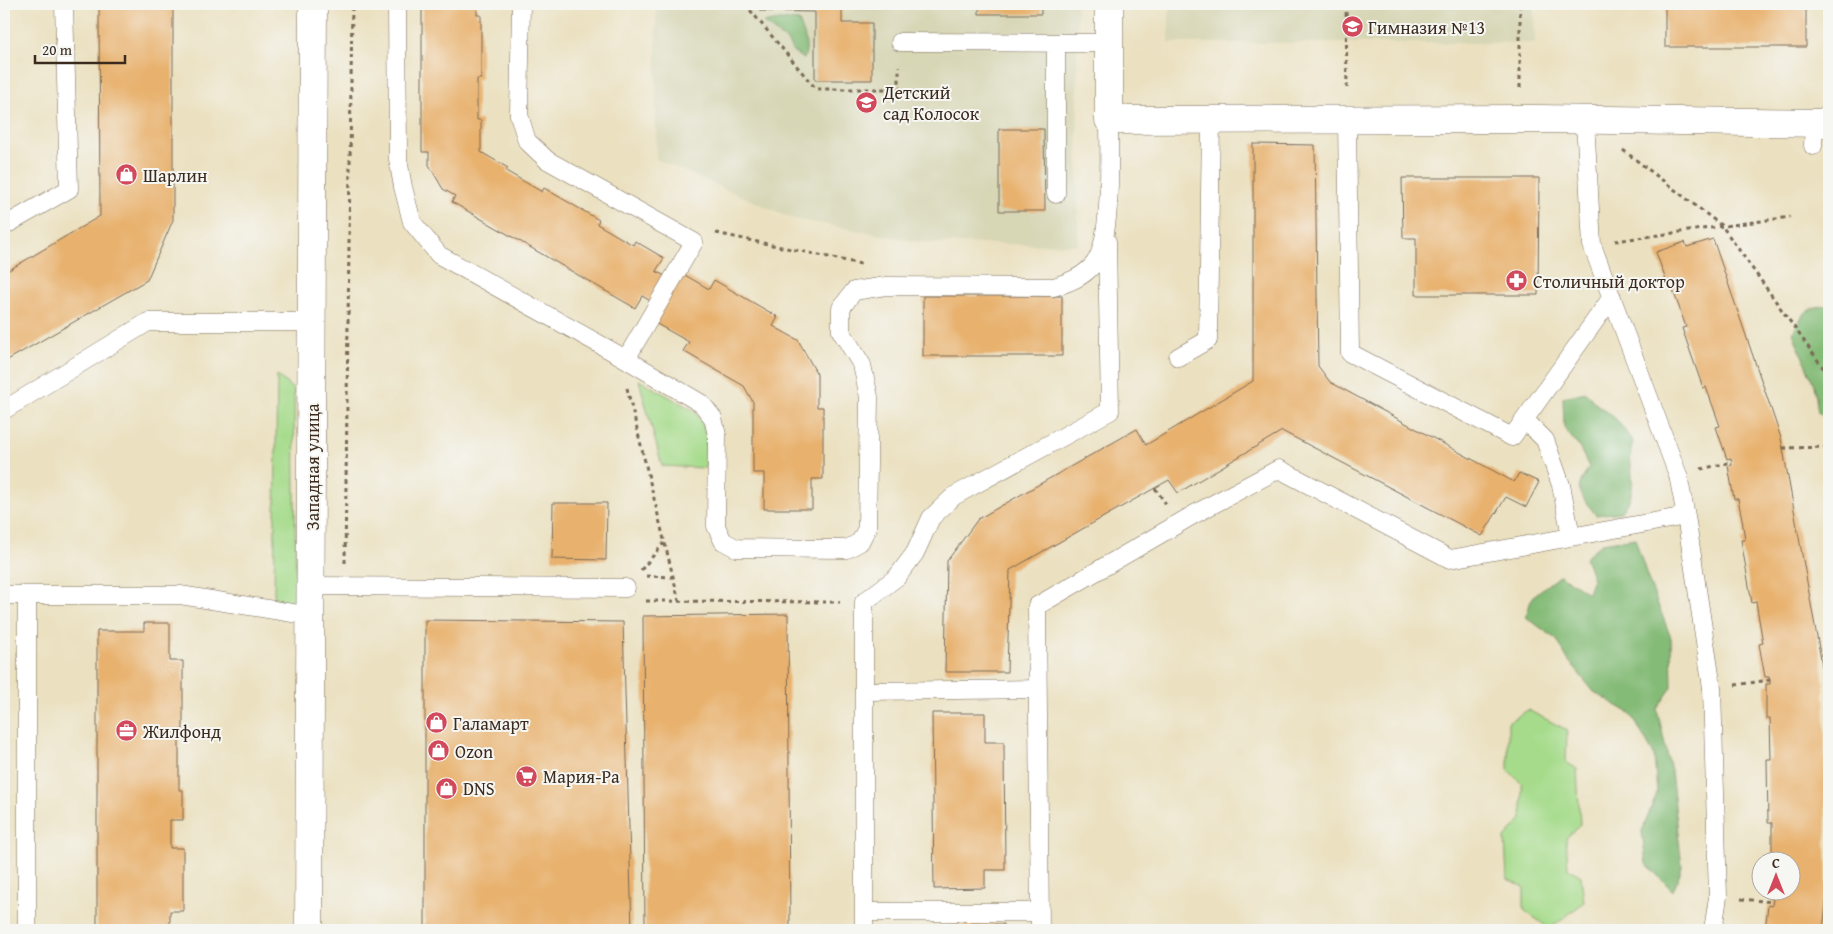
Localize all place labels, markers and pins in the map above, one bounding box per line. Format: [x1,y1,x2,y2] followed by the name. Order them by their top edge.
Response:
[1368,14,1485,41] place label: Гимназия №13
[1340,15,1364,39] school or university icon: Гимназия №13
[882,79,980,127] place label: Детский сад Колосок
[855,90,879,114] school or university icon: Детский сад Колосок
[143,162,207,189] place label: Шарлин
[115,163,139,187] shop icon: Шарлин
[1533,268,1685,295] place label: Столичный доктор
[1505,269,1529,293] pharmacy icon: Столичный доктор
[453,710,529,737] place label: Галамарт
[425,711,449,735] shop icon: Галамарт
[142,718,221,745] place label: Жилфонд
[115,719,139,743] office icon: Жилфонд
[455,738,493,765] place label: Ozon
[427,739,451,763] shop icon: Ozon
[543,763,620,790] place label: Мария-Ра
[515,764,539,788] supermarket icon: Мария-Ра
[463,775,495,802] place label: DNS
[435,776,459,800] shop icon: DNS

